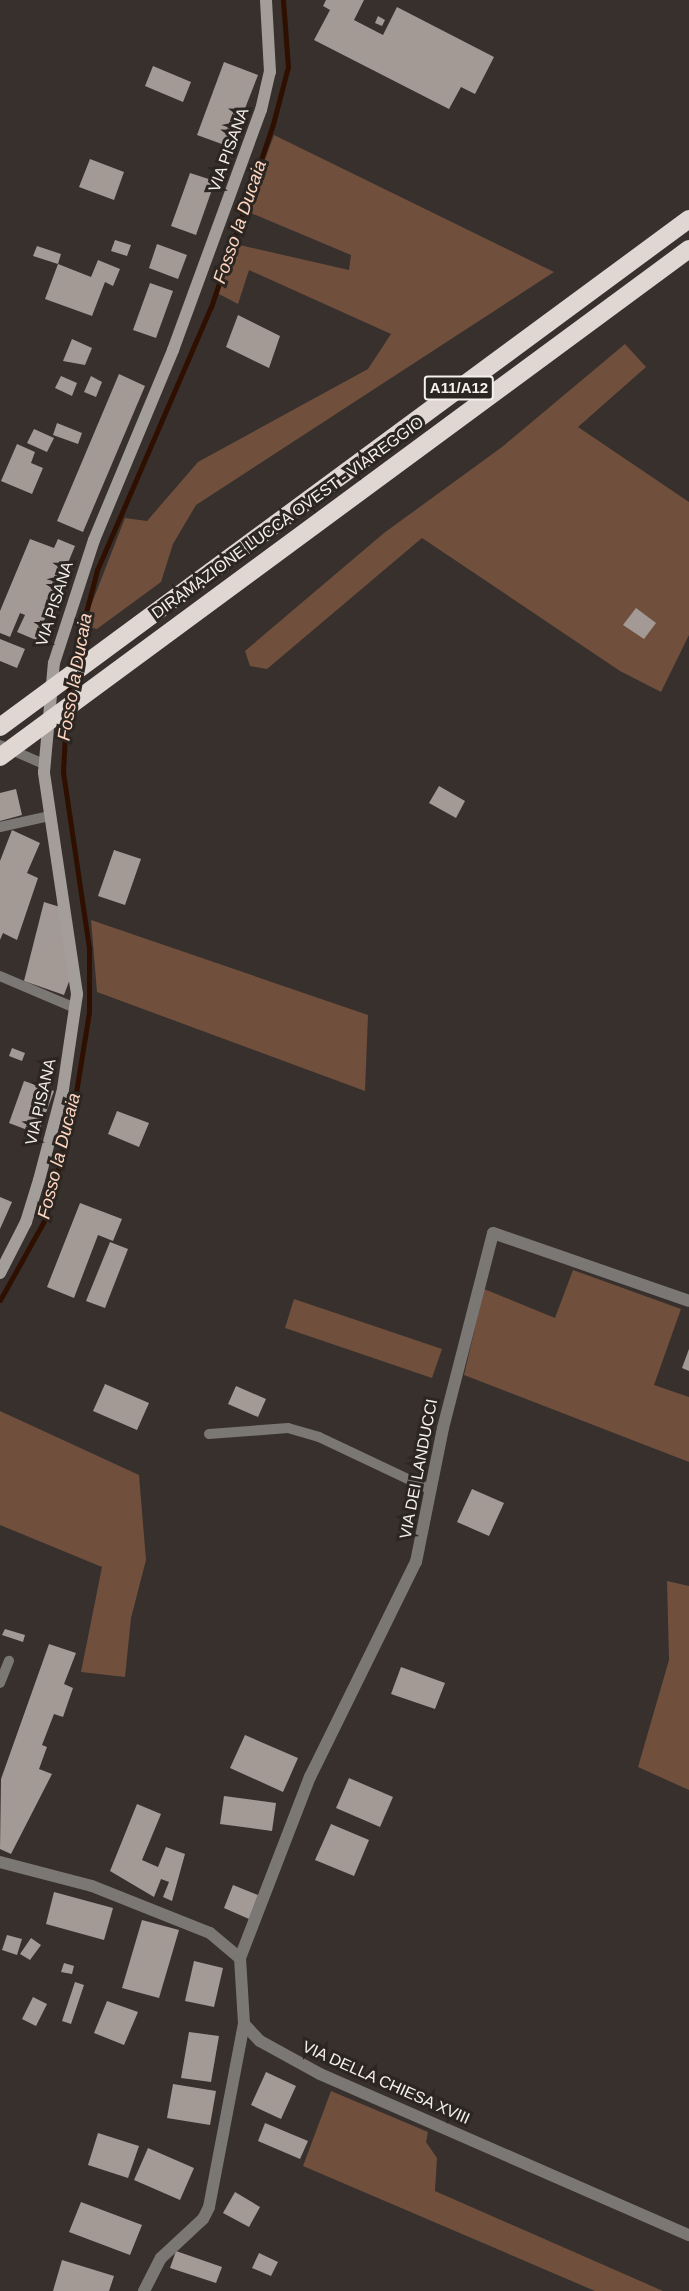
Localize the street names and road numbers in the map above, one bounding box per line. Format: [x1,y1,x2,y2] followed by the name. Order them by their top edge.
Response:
[205,105,253,195] street label: VIA PISANA
[423,376,495,400] road number: A11/A12
[148,413,428,623] street label: DIRAMAZIONE LUCCA OVEST - VIAREGGIO
[32,559,78,649] street label: VIA PISANA
[22,1057,60,1147] street label: VIA PISANA
[396,1397,442,1541] street label: VIA DEI LANDUCCI
[298,2037,474,2129] street label: VIA DELLA CHIESA XVIII

